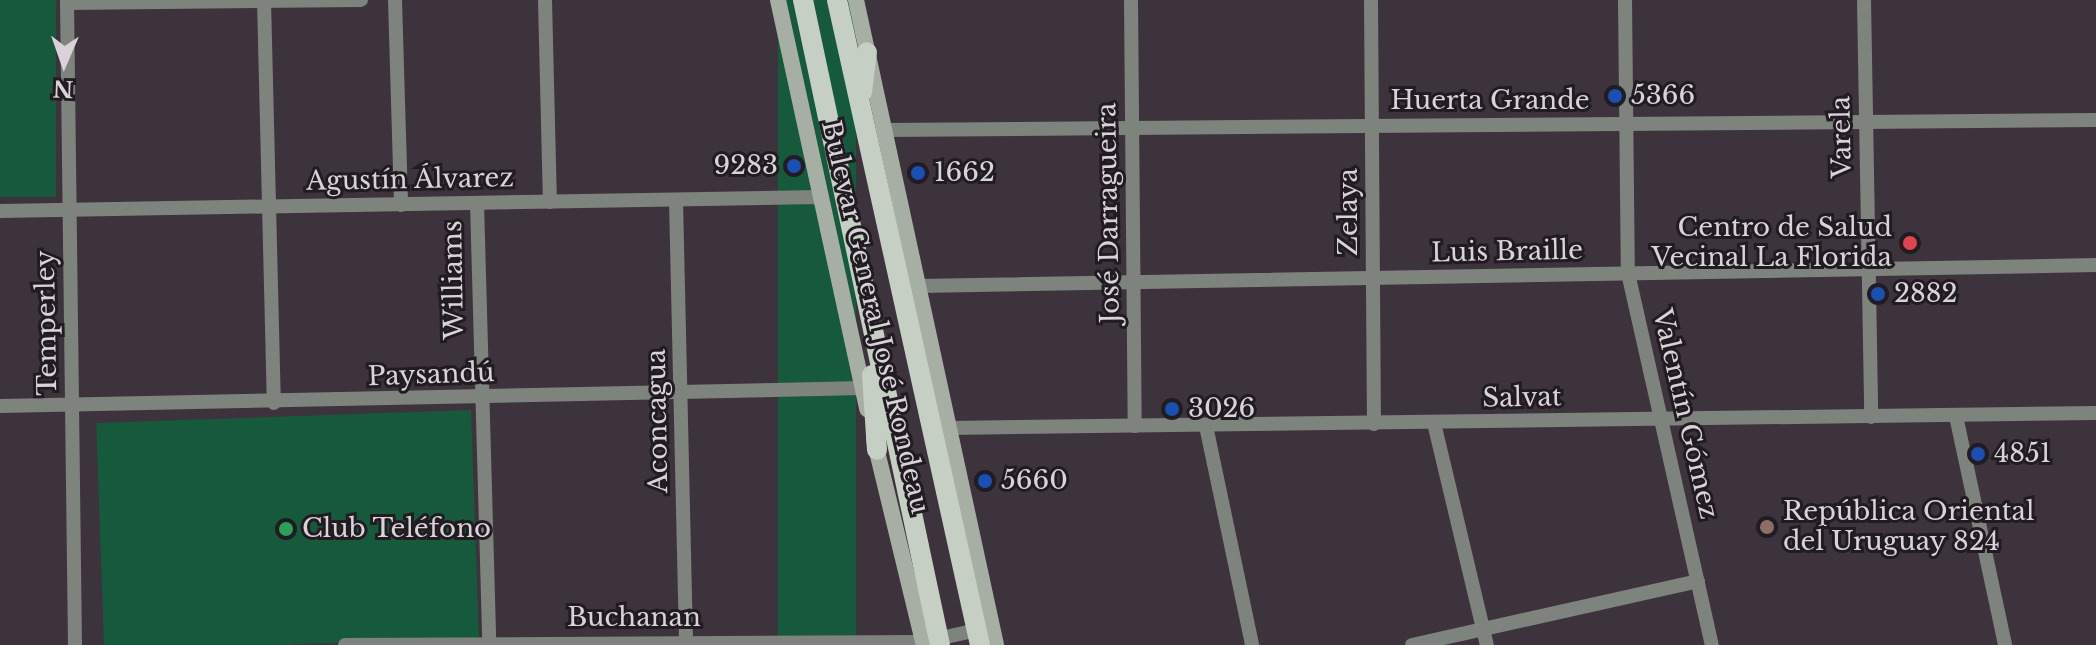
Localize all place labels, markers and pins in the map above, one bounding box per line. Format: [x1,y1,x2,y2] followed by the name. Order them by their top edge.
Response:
[1631,80,1695,112] place label: 5366
[1606,87,1624,105] marker: 5366
[713,150,778,182] place label: 9283
[785,157,803,175] marker: 9283
[934,157,995,189] place label: 1662
[909,164,927,182] marker: 1662
[1651,212,1892,274] place label: Centro de Salud Vecinal La Florida
[1899,232,1921,254] marker: Centro de Salud Vecinal La Florida
[1894,278,1958,310] place label: 2882
[1869,285,1887,303] marker: 2882
[1188,393,1255,425] place label: 3026
[1163,400,1181,418] marker: 3026
[1994,438,2051,470] place label: 4851
[1969,445,1987,463] marker: 4851
[1001,465,1068,497] place label: 5660
[976,472,994,490] marker: 5660
[1783,496,2035,558] place label: República Oriental del Uruguay 824
[302,513,492,545] place label: Club Teléfono
[1758,518,1776,536] marker: República Oriental del Uruguay 824
[277,520,295,538] marker: Club Teléfono

